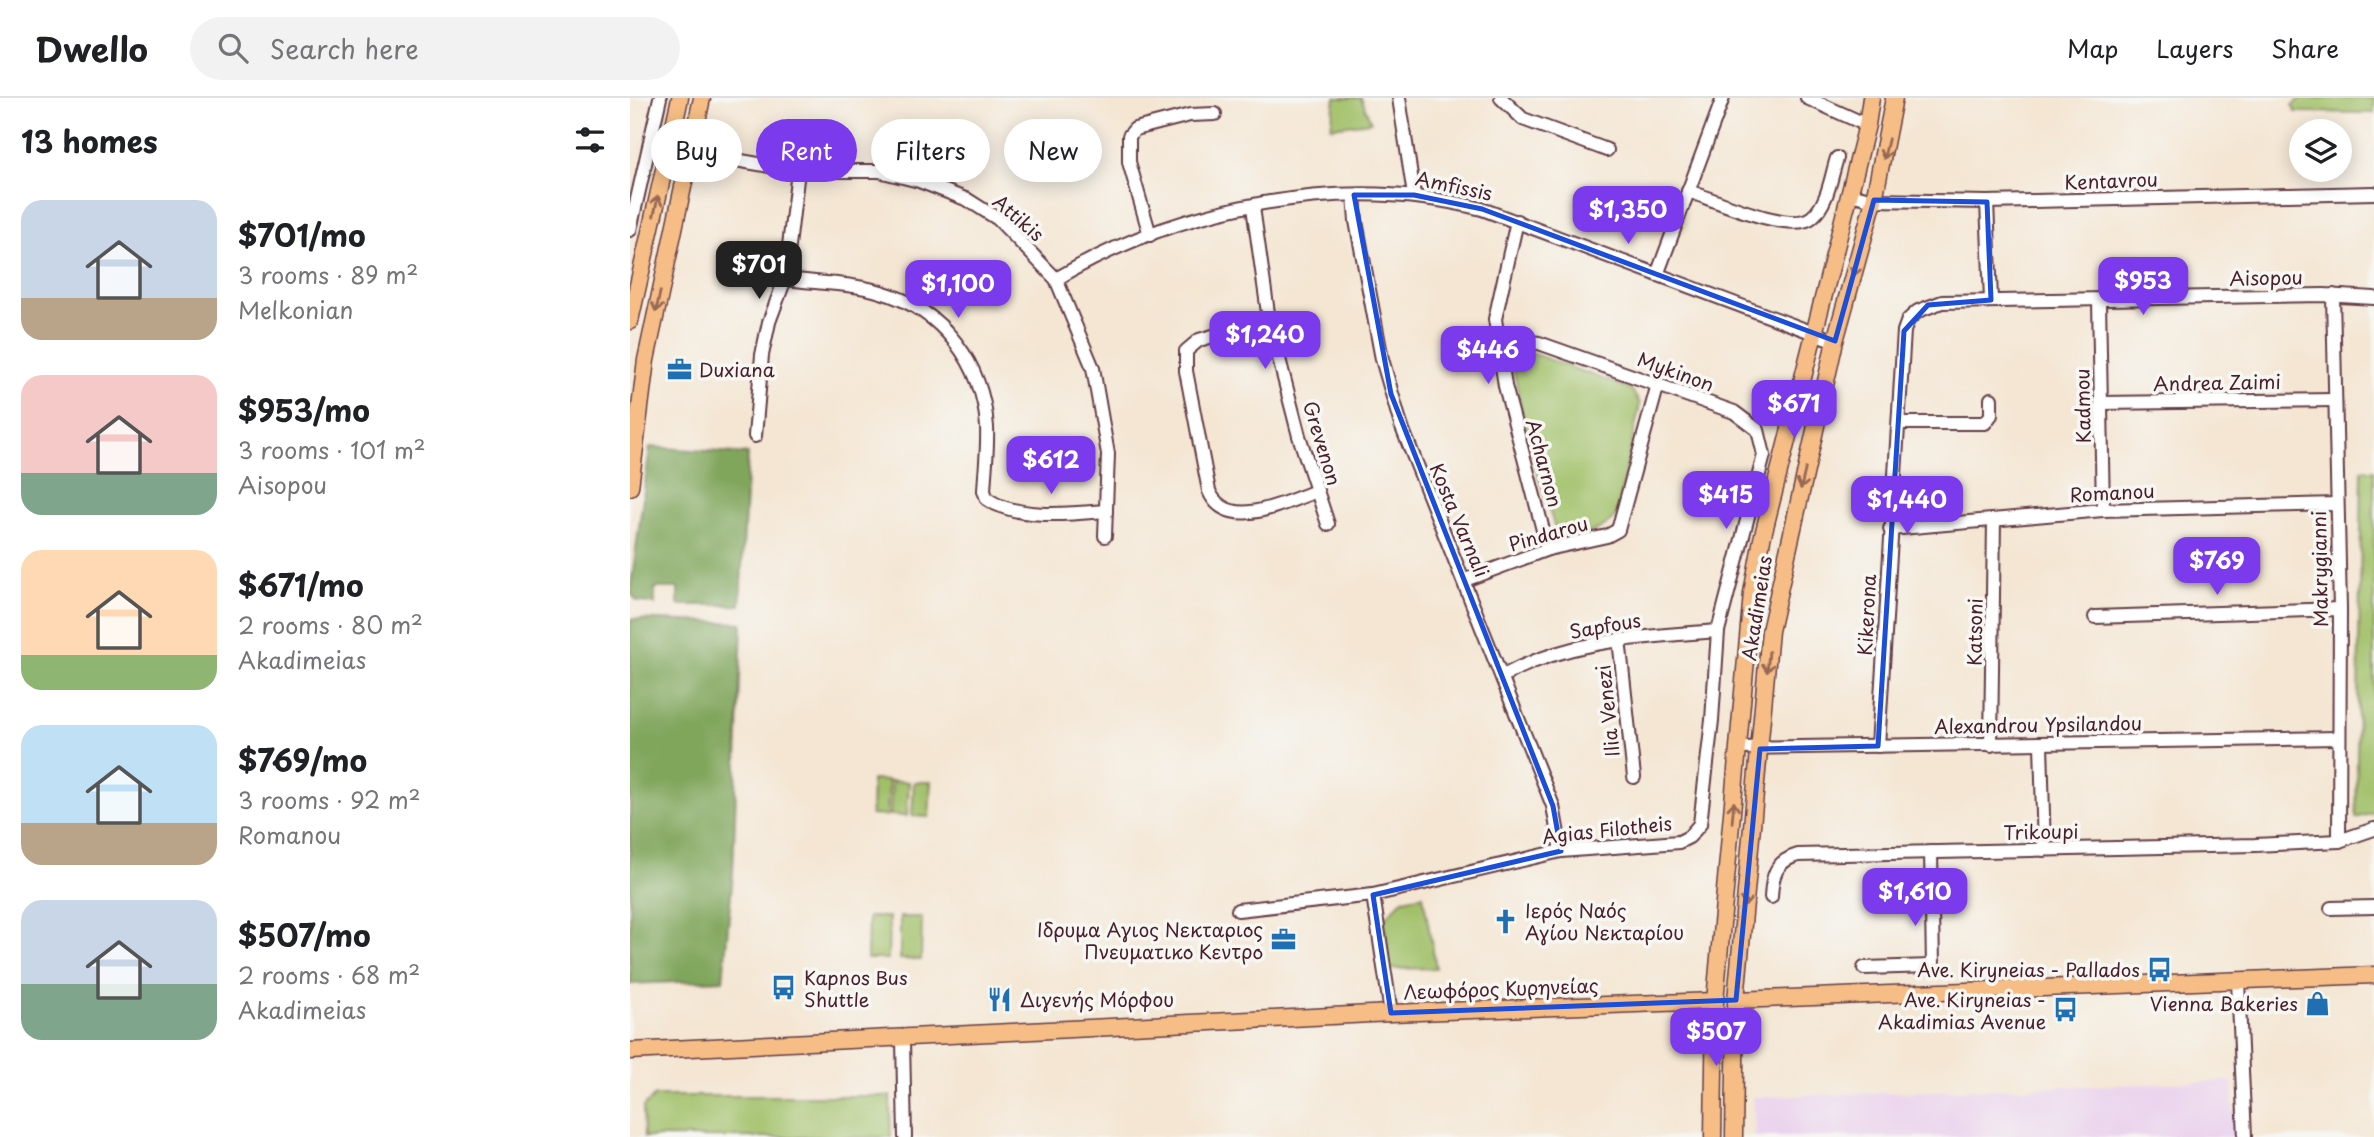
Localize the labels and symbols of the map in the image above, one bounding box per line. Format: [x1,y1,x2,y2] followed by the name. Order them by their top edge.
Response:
[1878,137,1892,160] one-way arrow
[1413,163,1495,207] street label: Amfissis
[2064,164,2158,196] street label: Kentavrou
[1571,186,1685,246] pin: $1,350
[987,187,1051,247] street label: Attikis
[649,195,663,218] one-way arrow
[718,242,800,301] pin: $701
[1849,254,1862,277] one-way arrow
[2102,258,2184,317] pin: $953
[901,260,1015,320] pin: $1,100
[2229,262,2303,292] street label: Aisopou
[651,290,665,313] one-way arrow
[1208,312,1322,371] pin: $1,240
[1447,327,1529,386] pin: $446
[1634,344,1718,398] street label: Mykinon
[665,355,693,383] office icon: Duxiana
[699,355,775,383] place label: Duxiana
[2153,367,2281,397] street label: Andrea Zaimi
[2067,368,2097,444] street label: Kadmou
[1753,380,1835,440] pin: $671
[1297,397,1349,489] street label: Grevenon
[1520,416,1570,510] street label: Acharnon
[1010,436,1092,496] pin: $612
[1423,459,1497,581] street label: Kosta Varnali
[1796,467,1810,490] one-way arrow
[1685,472,1767,531] pin: $415
[1850,476,1964,536] pin: $1,440
[2069,476,2155,508] street label: Romanou
[1505,508,1591,558] street label: Pindarou
[2304,511,2334,627] street label: Makrygianni
[2176,538,2258,597] pin: $769
[1734,554,1778,662] street label: Akadimeias
[1850,573,1882,656] street label: Kikerona
[1959,598,1989,666] street label: Katsoni
[1567,605,1643,645] street label: Sapfous
[1761,651,1774,673] one-way arrow
[1588,664,1626,758] street label: Ilia Venezi
[1934,708,2142,740] street label: Alexandrou Ypsilandou
[1726,801,1739,824] one-way arrow
[1541,808,1673,850] street label: Agias Filotheis
[2003,816,2079,846] street label: Trikoupi
[1858,868,1972,928] pin: $1,610
[1739,885,1752,907] one-way arrow
[1525,896,1684,946] place label: Ιερός Ναός Αγίου Νεκταρίου
[1491,907,1519,935] church icon: Ιερός Ναός Αγίου Νεκταρίου
[1037,915,1263,965] place label: Ιδρυμα Αγιος Νεκταριος Πνευματικο Κεντρο
[1269,926,1297,954] office icon: Ιδρυμα Αγιος Νεκταριος Πνευματικο Κεντρο
[1917,955,2140,983] place label: Ave. Kiryneias - Pallados
[2146,955,2174,983] bus stop icon: Ave. Kiryneias - Pallados
[804,963,908,1013] place label: Kapnos Bus Shuttle
[1403,971,1599,1005] street label: Λεωφόρος Κυρηνείας
[770,974,798,1002] bus stop icon: Kapnos Bus Shuttle
[986,985,1014,1013] restaurant icon: Διγενής Μόρφου
[1020,985,1174,1013] place label: Διγενής Μόρφου
[1878,985,2046,1035] place label: Ave. Kiryneias - Akadimias Avenue
[2150,989,2298,1017] place label: Vienna Bakeries
[2304,989,2332,1017] shop icon: Vienna Bakeries
[2052,996,2080,1024] bus stop icon: Ave. Kiryneias - Akadimias Avenue
[1675,1009,1757,1068] pin: $507

